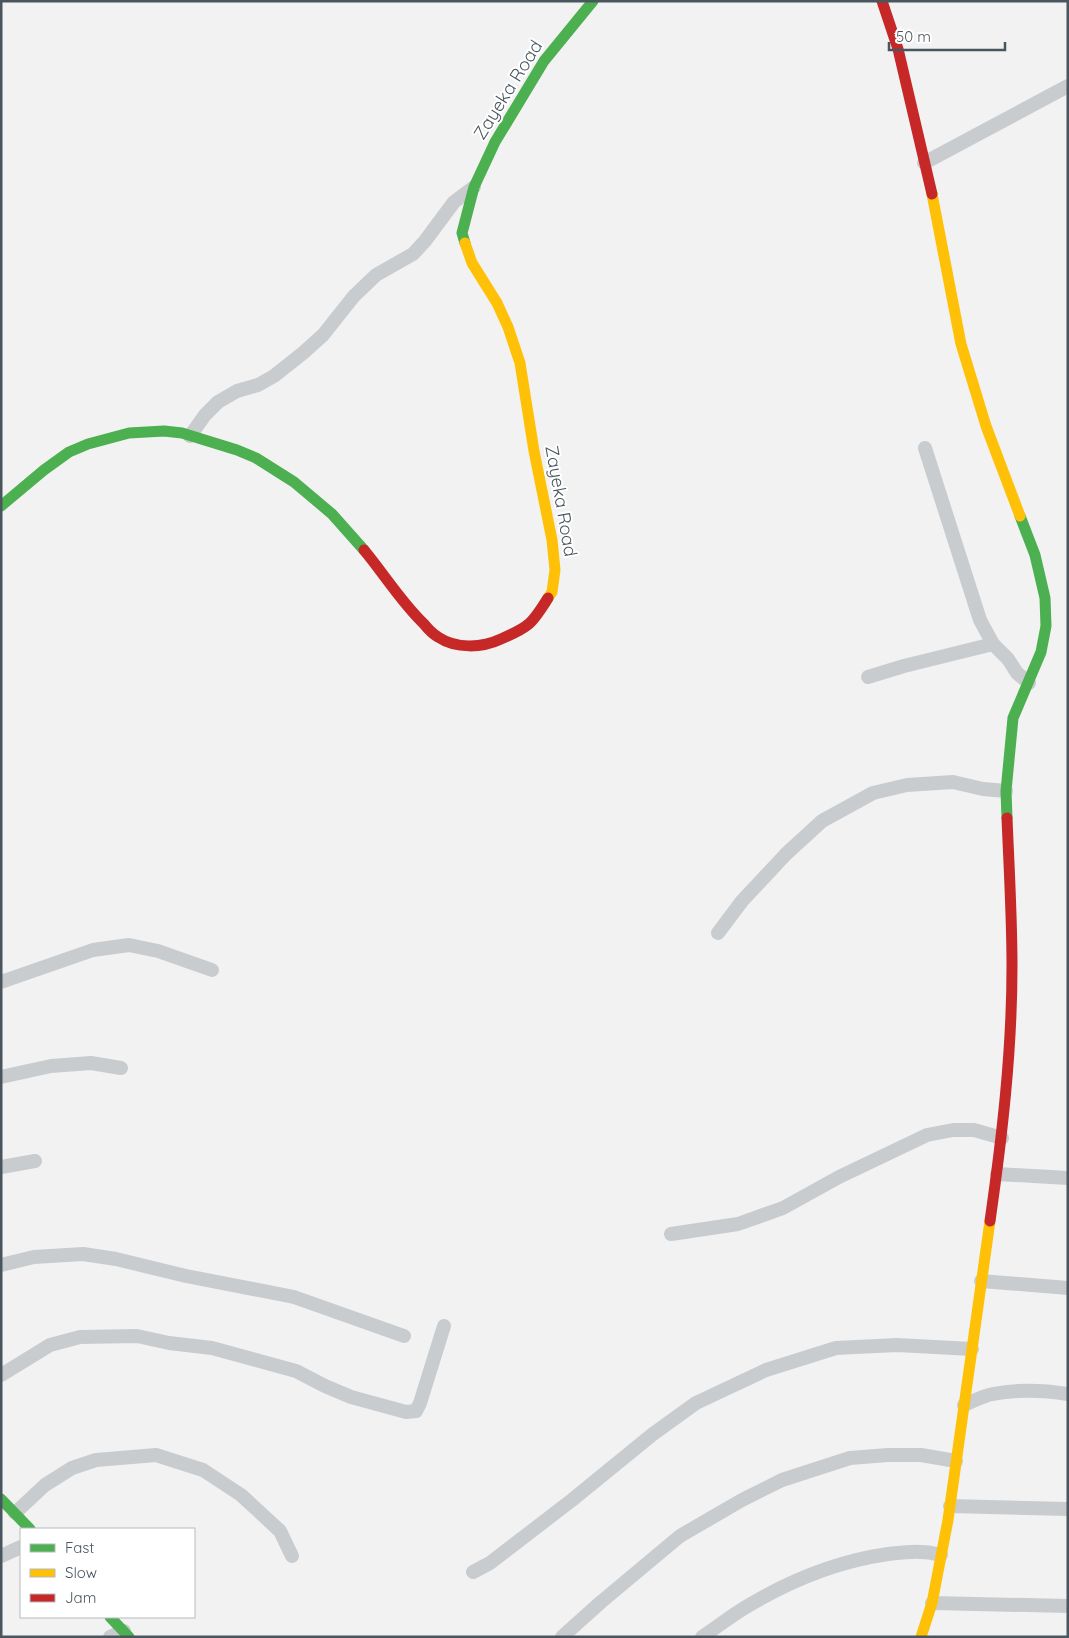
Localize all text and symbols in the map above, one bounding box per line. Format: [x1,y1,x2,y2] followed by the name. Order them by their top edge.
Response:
[889,20,1005,52] scale bar
[896,27,931,46] text: 50 m
[468,36,547,144] street label: Zayeka Road
[540,443,583,558] street label: Zayeka Road
[20,1528,195,1618] legend
[65,1538,94,1557] text: Fast
[65,1563,97,1582] text: Slow
[65,1588,96,1607] text: Jam

